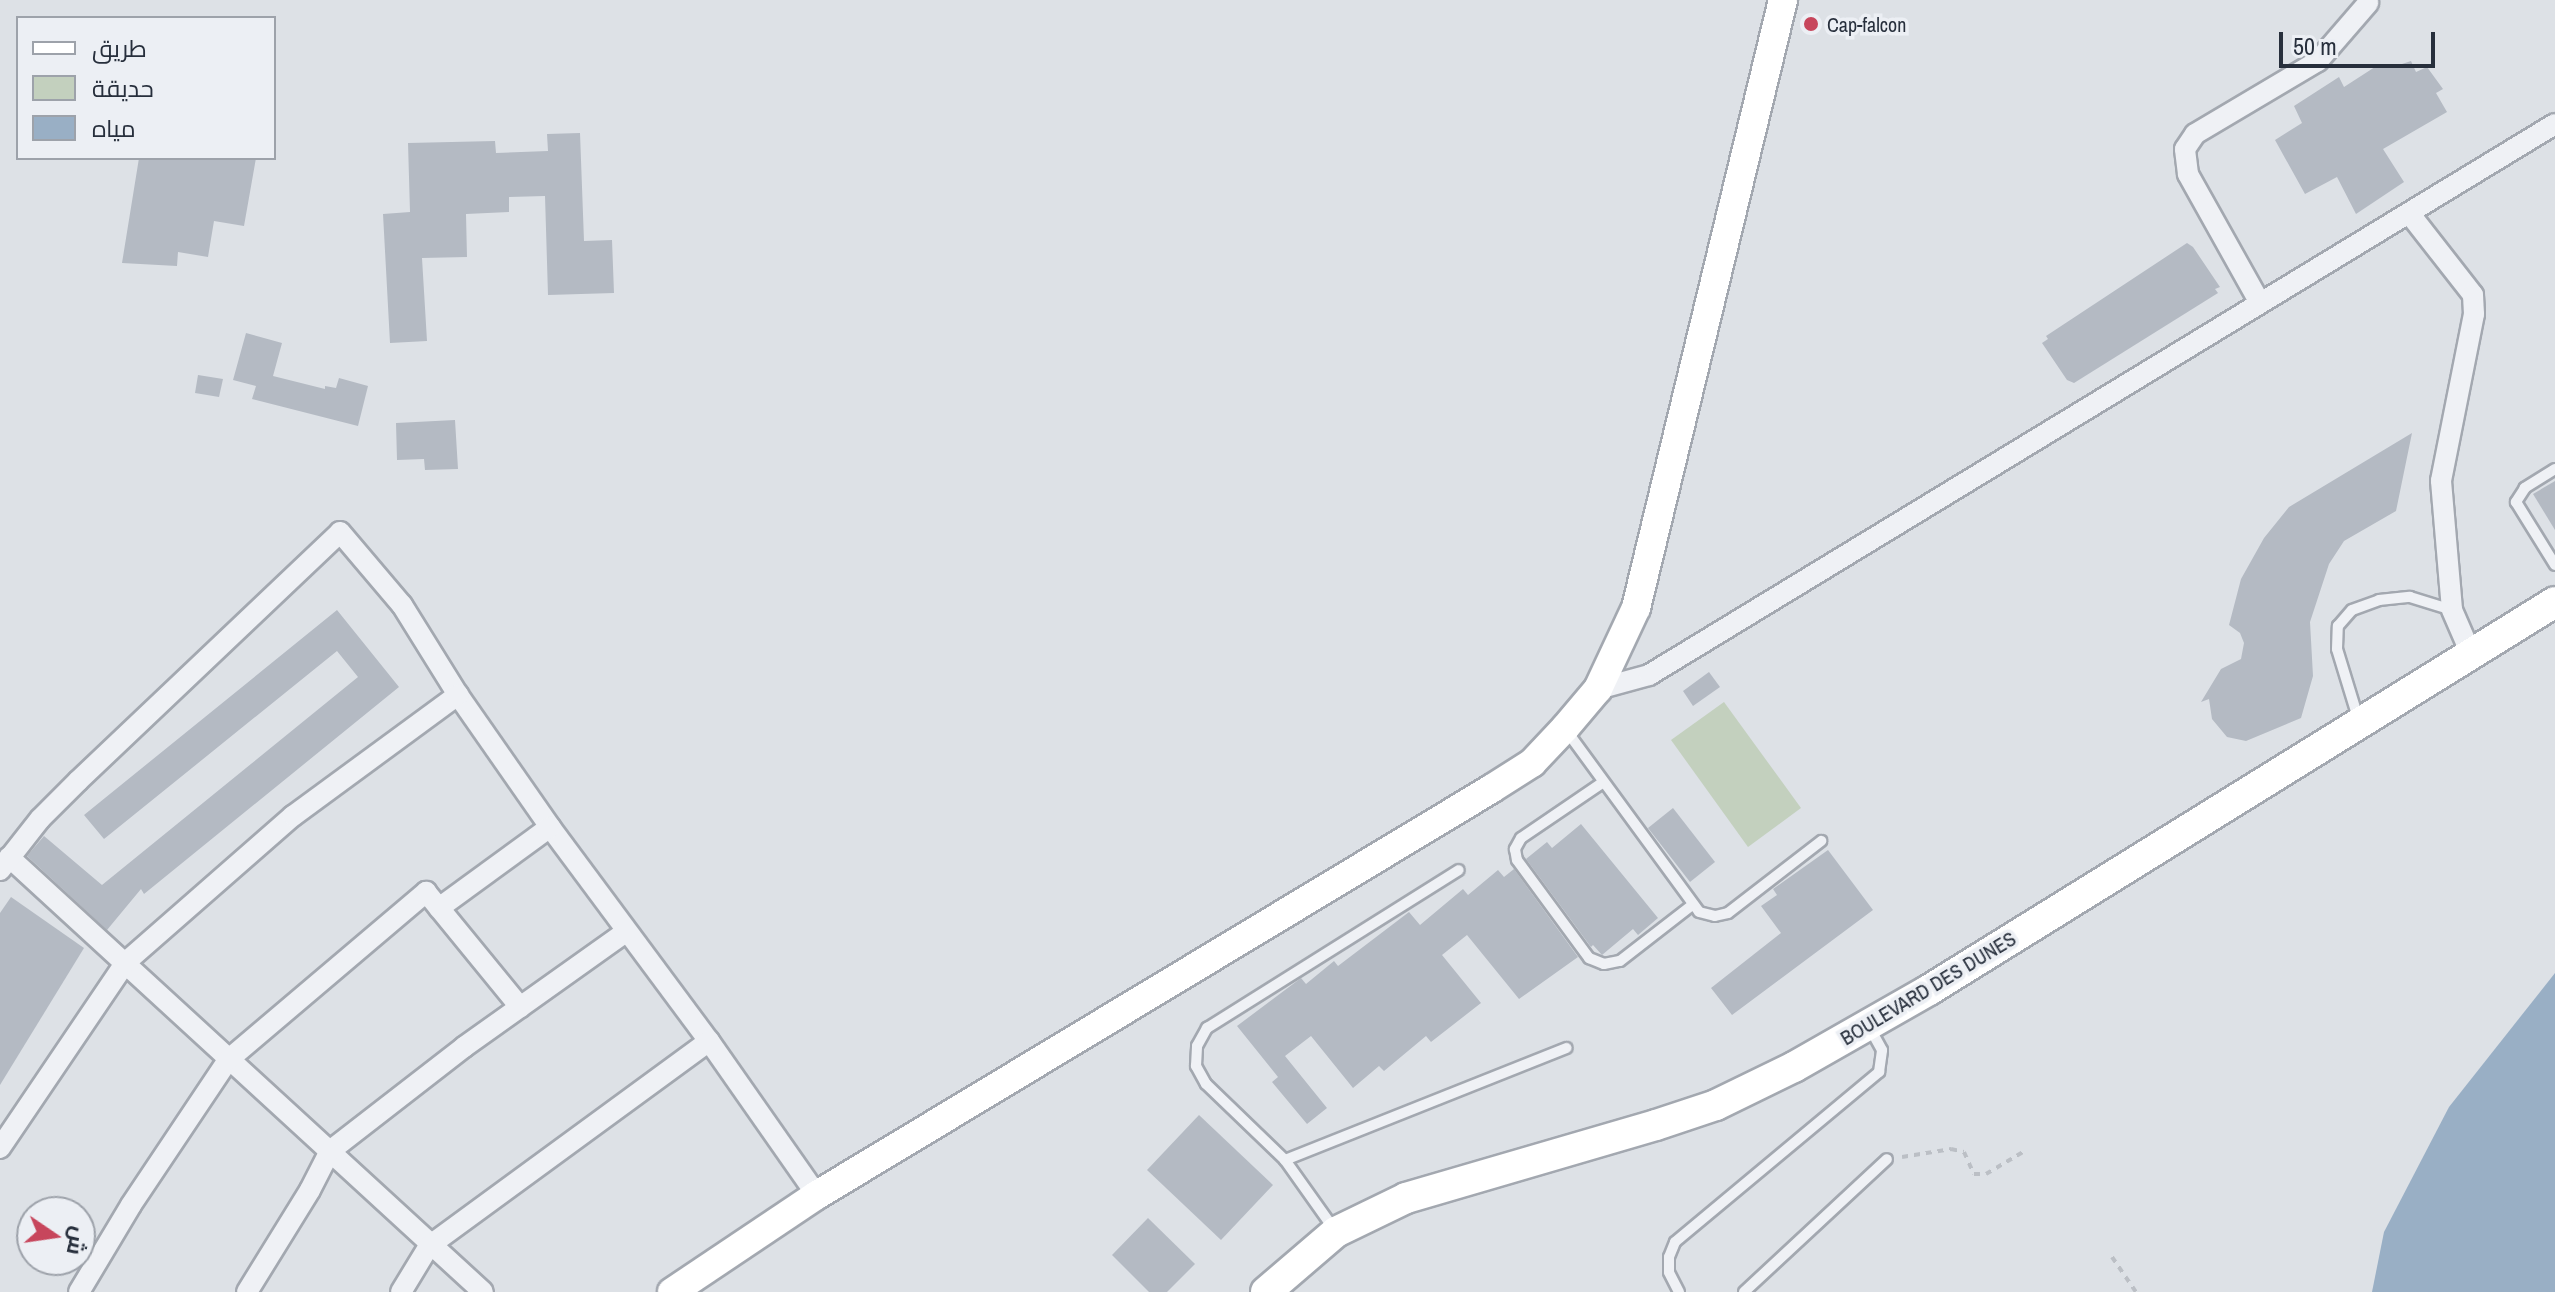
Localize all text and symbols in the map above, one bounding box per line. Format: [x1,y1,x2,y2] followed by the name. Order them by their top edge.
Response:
[1827,12,1906,36] place label: Cap-falcon
[1802,15,1820,33] marker: Cap-falcon
[16,16,276,160] legend
[2283,16,2439,66] scale bar
[2293,30,2337,62] text: 50 m
[92,32,147,64] text: طريق
[92,72,154,104] text: حديقة
[92,112,136,144] text: مياه
[1836,926,2020,1050] street label: BOULEVARD DES DUNES
[16,1196,96,1276] north arrow
[60,1224,95,1258] text: ش

